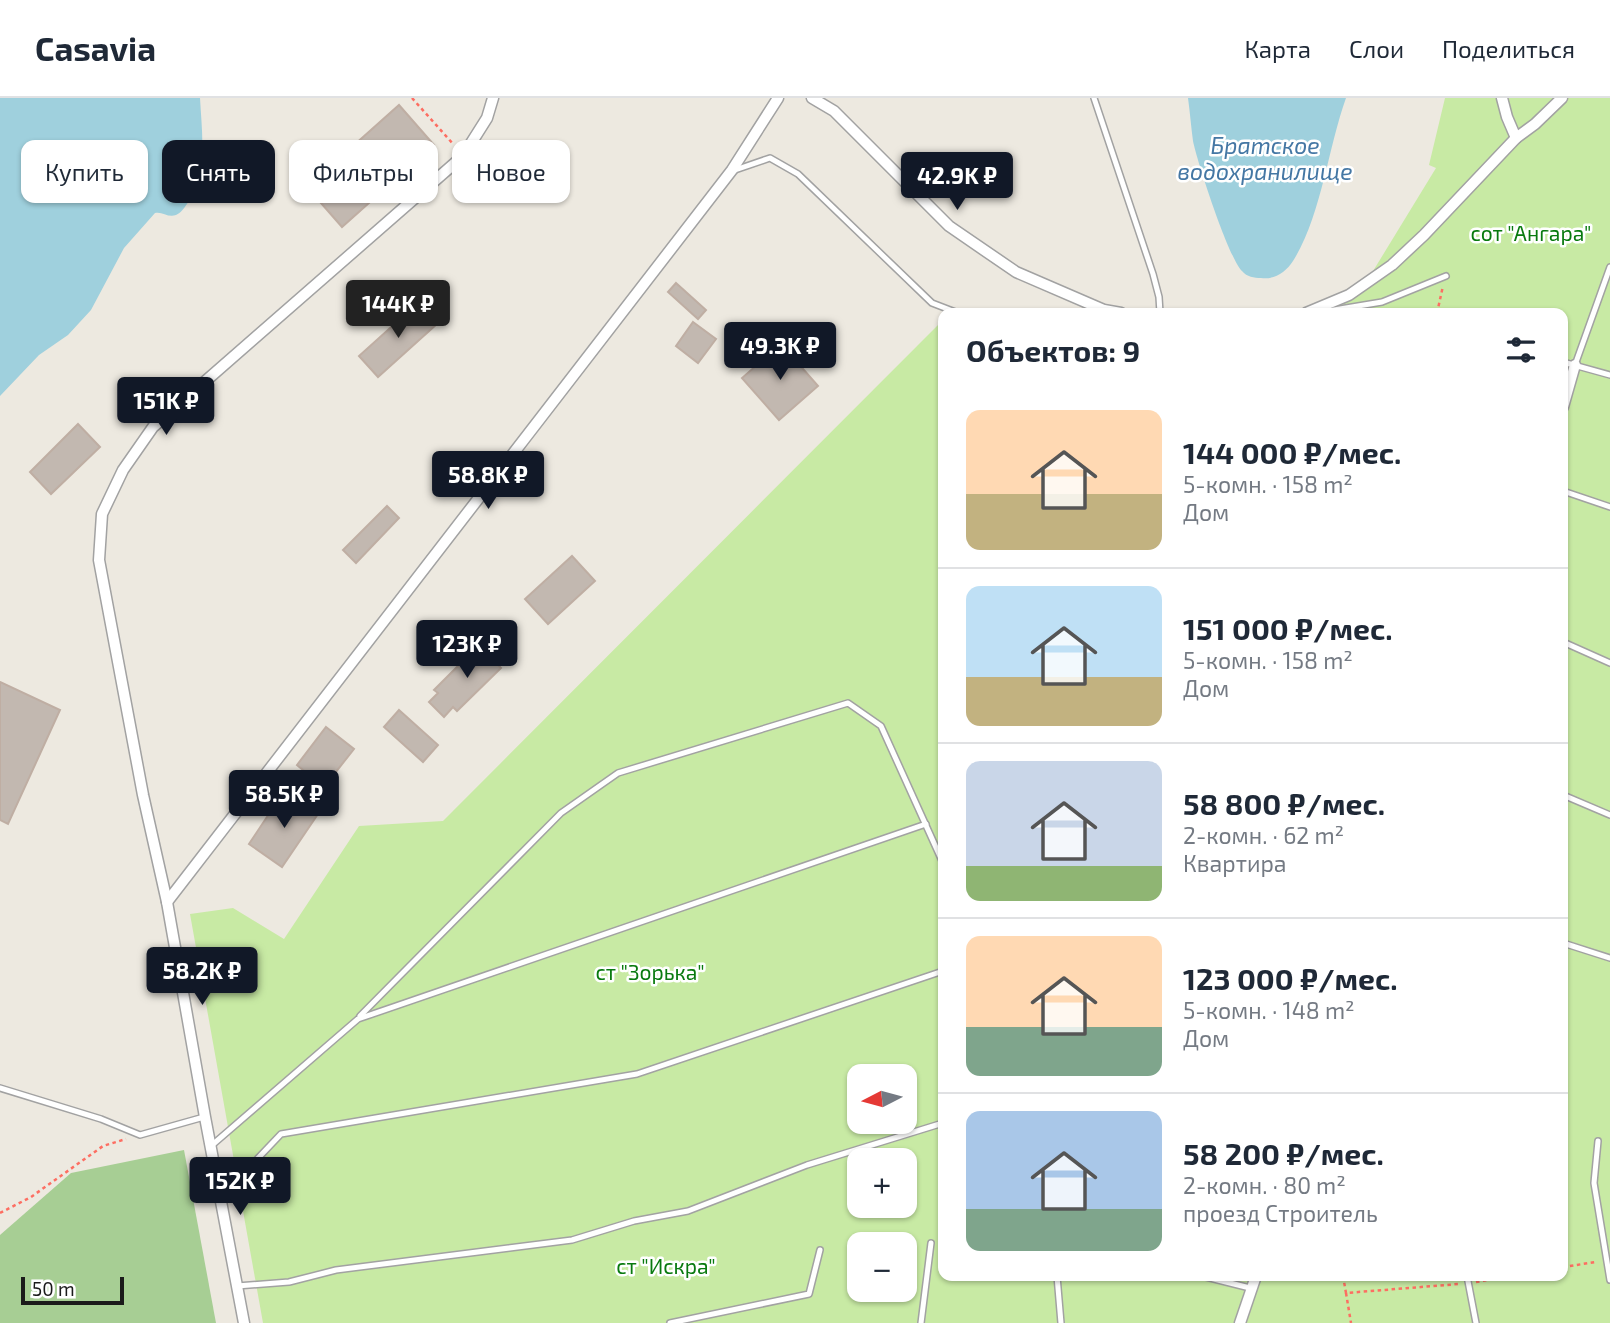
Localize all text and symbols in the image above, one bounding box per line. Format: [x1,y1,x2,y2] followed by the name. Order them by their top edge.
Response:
[35,28,156,68] text: Casavia
[1244,34,1311,63] text: Карта
[1349,34,1404,63] text: Слои
[1442,34,1575,63] text: Поделиться
[1177,131,1353,185] water label: Братское водохранилище
[21,140,148,203] chip: Купить
[162,140,275,203] chip: Снять
[289,140,438,203] chip: Фильтры
[452,140,570,203] chip: Новое
[892,152,1022,212] pin: 42.9K ₽
[917,161,997,189] text: 42.9K ₽
[1471,220,1591,245] park label: сот "Ангара"
[341,280,455,340] pin: 144K ₽
[362,289,434,317] text: 144K ₽
[715,322,845,382] pin: 49.3K ₽
[740,331,820,359] text: 49.3K ₽
[1502,331,1540,369] icon: filters
[966,332,1140,368] text: Объектов: 9
[109,378,223,437] pin: 151K ₽
[133,386,199,414] text: 151K ₽
[1183,434,1401,470] text: 144 000 ₽/мес.
[1022,438,1106,522] icon: home
[423,452,553,511] pin: 58.8K ₽
[448,460,528,488] text: 58.8K ₽
[1183,470,1353,498] text: 5-комн. · 158 m²
[1183,498,1229,526] text: Дом
[1183,610,1393,646] text: 151 000 ₽/мес.
[1022,614,1106,698] icon: home
[410,620,524,680] pin: 123K ₽
[432,629,502,657] text: 123K ₽
[1183,646,1353,674] text: 5-комн. · 158 m²
[1183,674,1229,702] text: Дом
[219,770,349,830] pin: 58.5K ₽
[245,779,323,807] text: 58.5K ₽
[1183,785,1385,821] text: 58 800 ₽/мес.
[1022,789,1106,873] icon: home
[1183,821,1344,849] text: 2-комн. · 62 m²
[1183,849,1287,877] text: Квартира
[137,948,267,1007] pin: 58.2K ₽
[163,956,241,984] text: 58.2K ₽
[595,959,705,984] park label: ст "Зорька"
[1183,960,1398,996] text: 123 000 ₽/мес.
[1022,964,1106,1048] icon: home
[1183,996,1355,1024] text: 5-комн. · 148 m²
[1183,1024,1229,1052] text: Дом
[847,1064,917,1134] north arrow
[847,1064,917,1302] map controls
[1183,1135,1384,1171] text: 58 200 ₽/мес.
[1022,1139,1106,1223] icon: home
[847,1148,917,1218] button: +
[183,1158,297,1217] pin: 152K ₽
[206,1166,274,1194] text: 152K ₽
[1183,1171,1346,1199] text: 2-комн. · 80 m²
[1183,1199,1378,1227] text: проезд Строитель
[847,1232,917,1302] button: −
[616,1253,716,1278] park label: ст "Искра"
[21,1274,124,1306] scale bar
[32,1277,75,1300] text: 50 m

